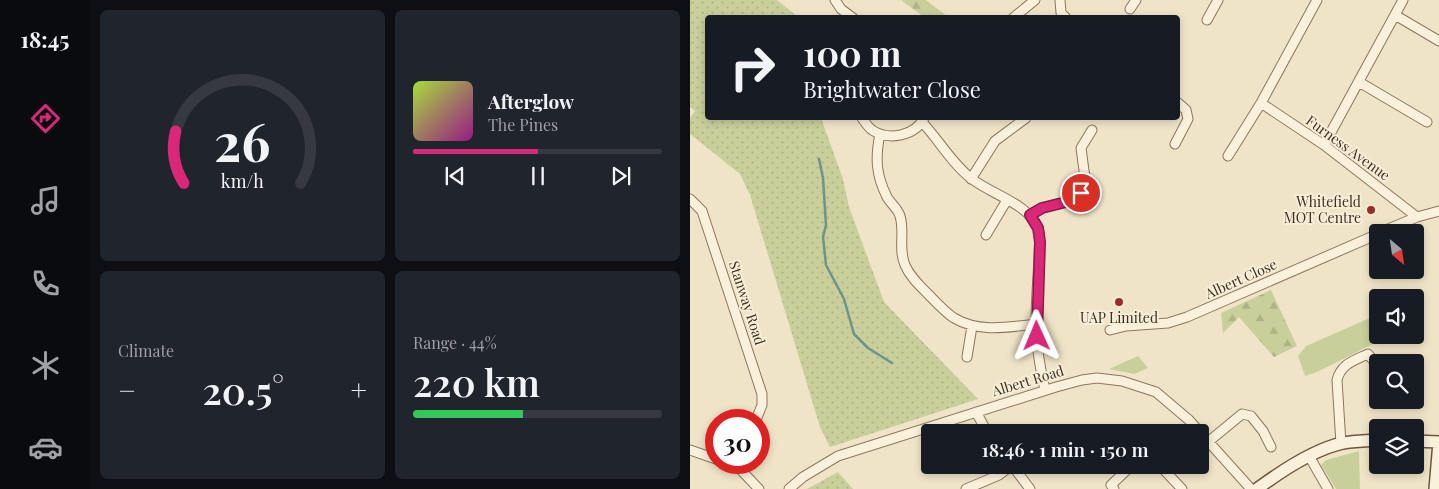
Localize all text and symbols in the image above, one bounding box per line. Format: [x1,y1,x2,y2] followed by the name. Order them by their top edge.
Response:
[21,24,69,54] text: 18:45
[803,29,901,76] text: 100 m
[720,35,785,100] icon: right
[803,74,981,104] text: Brightwater Close
[488,88,574,114] text: Afterglow
[28,101,63,136] icon: directions
[214,106,271,175] text: 26
[1302,111,1394,185] street label: Furness Avenue
[488,114,558,135] text: The Pines
[441,162,469,190] icon: previous
[524,162,552,190] icon: pause
[607,162,635,190] icon: next
[221,169,264,192] text: km/h
[1060,172,1102,214] pin
[1067,179,1095,207] icon: arrive
[28,183,63,218] icon: music
[1284,192,1361,227] place label: Whitefield MOT Centre
[1365,204,1377,216] marker: Whitefield MOT Centre
[1369,224,1424,279] north arrow
[1369,224,1424,474] map controls
[1201,254,1280,303] street label: Albert Close
[725,258,770,347] street label: Stanway Road
[28,266,63,301] icon: phone
[1369,289,1424,344] button: sound
[1113,296,1125,308] marker: UAP Limited
[1080,308,1158,327] place label: UAP Limited
[1010,309,1062,361] position arrow
[413,332,497,353] text: Range · 44%
[118,340,174,361] text: Climate
[28,348,63,383] icon: climate
[1369,354,1424,409] button: search
[413,356,540,407] text: 220 km
[989,361,1066,401] street label: Albert Road
[202,364,284,415] text: 20.5°
[118,371,136,408] text: −
[351,371,367,408] text: +
[705,409,770,474] speed limit sign: 30
[1369,419,1424,474] button: layers
[28,430,63,465] icon: car
[982,436,1148,462] text: 18:46 · 1 min · 150 m

